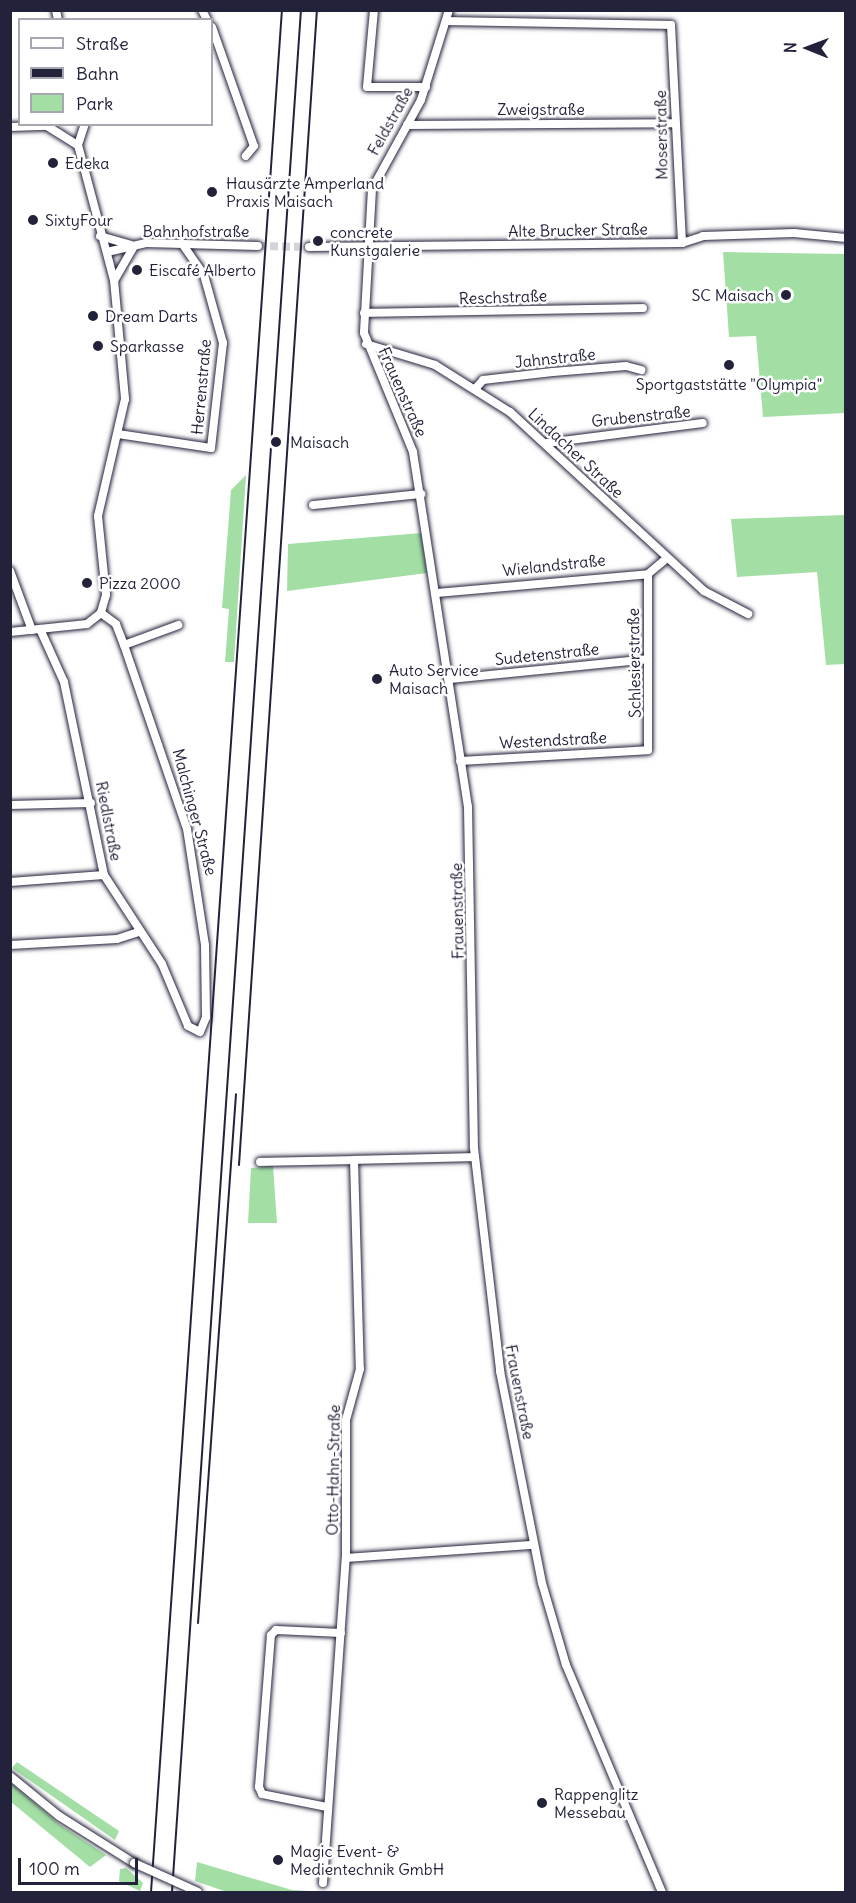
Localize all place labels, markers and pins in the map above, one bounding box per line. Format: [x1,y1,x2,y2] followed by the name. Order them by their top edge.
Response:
[65,153,109,173] place label: Edeka
[46,156,60,170] marker: Edeka
[226,173,384,211] place label: Hausärzte Amperland Praxis Maisach
[203,183,221,201] marker: Hausärzte Amperland Praxis Maisach
[45,210,113,230] place label: SixtyFour
[26,213,40,227] marker: SixtyFour
[330,222,420,260] place label: concrete Kunstgalerie
[311,234,325,248] marker: concrete Kunstgalerie
[149,260,256,280] place label: Eiscafé Alberto
[130,263,144,277] marker: Eiscafé Alberto
[691,285,774,305] place label: SC Maisach
[779,288,793,302] marker: SC Maisach
[105,306,198,326] place label: Dream Darts
[86,309,100,323] marker: Dream Darts
[110,336,184,356] place label: Sparkasse
[91,339,105,353] marker: Sparkasse
[722,358,736,372] marker: Sportgaststätte "Olympia"
[636,374,822,394] place label: Sportgaststätte "Olympia"
[290,432,349,452] place label: Maisach
[267,433,285,451] marker: Maisach
[99,573,181,593] place label: Pizza 2000
[80,576,94,590] marker: Pizza 2000
[389,660,479,698] place label: Auto Service Maisach
[370,672,384,686] marker: Auto Service Maisach
[554,1784,638,1822] place label: Rappenglitz Messebau
[535,1796,549,1810] marker: Rappenglitz Messebau
[290,1841,444,1879] place label: Magic Event- & Medientechnik GmbH
[271,1853,285,1867] marker: Magic Event- & Medientechnik GmbH

